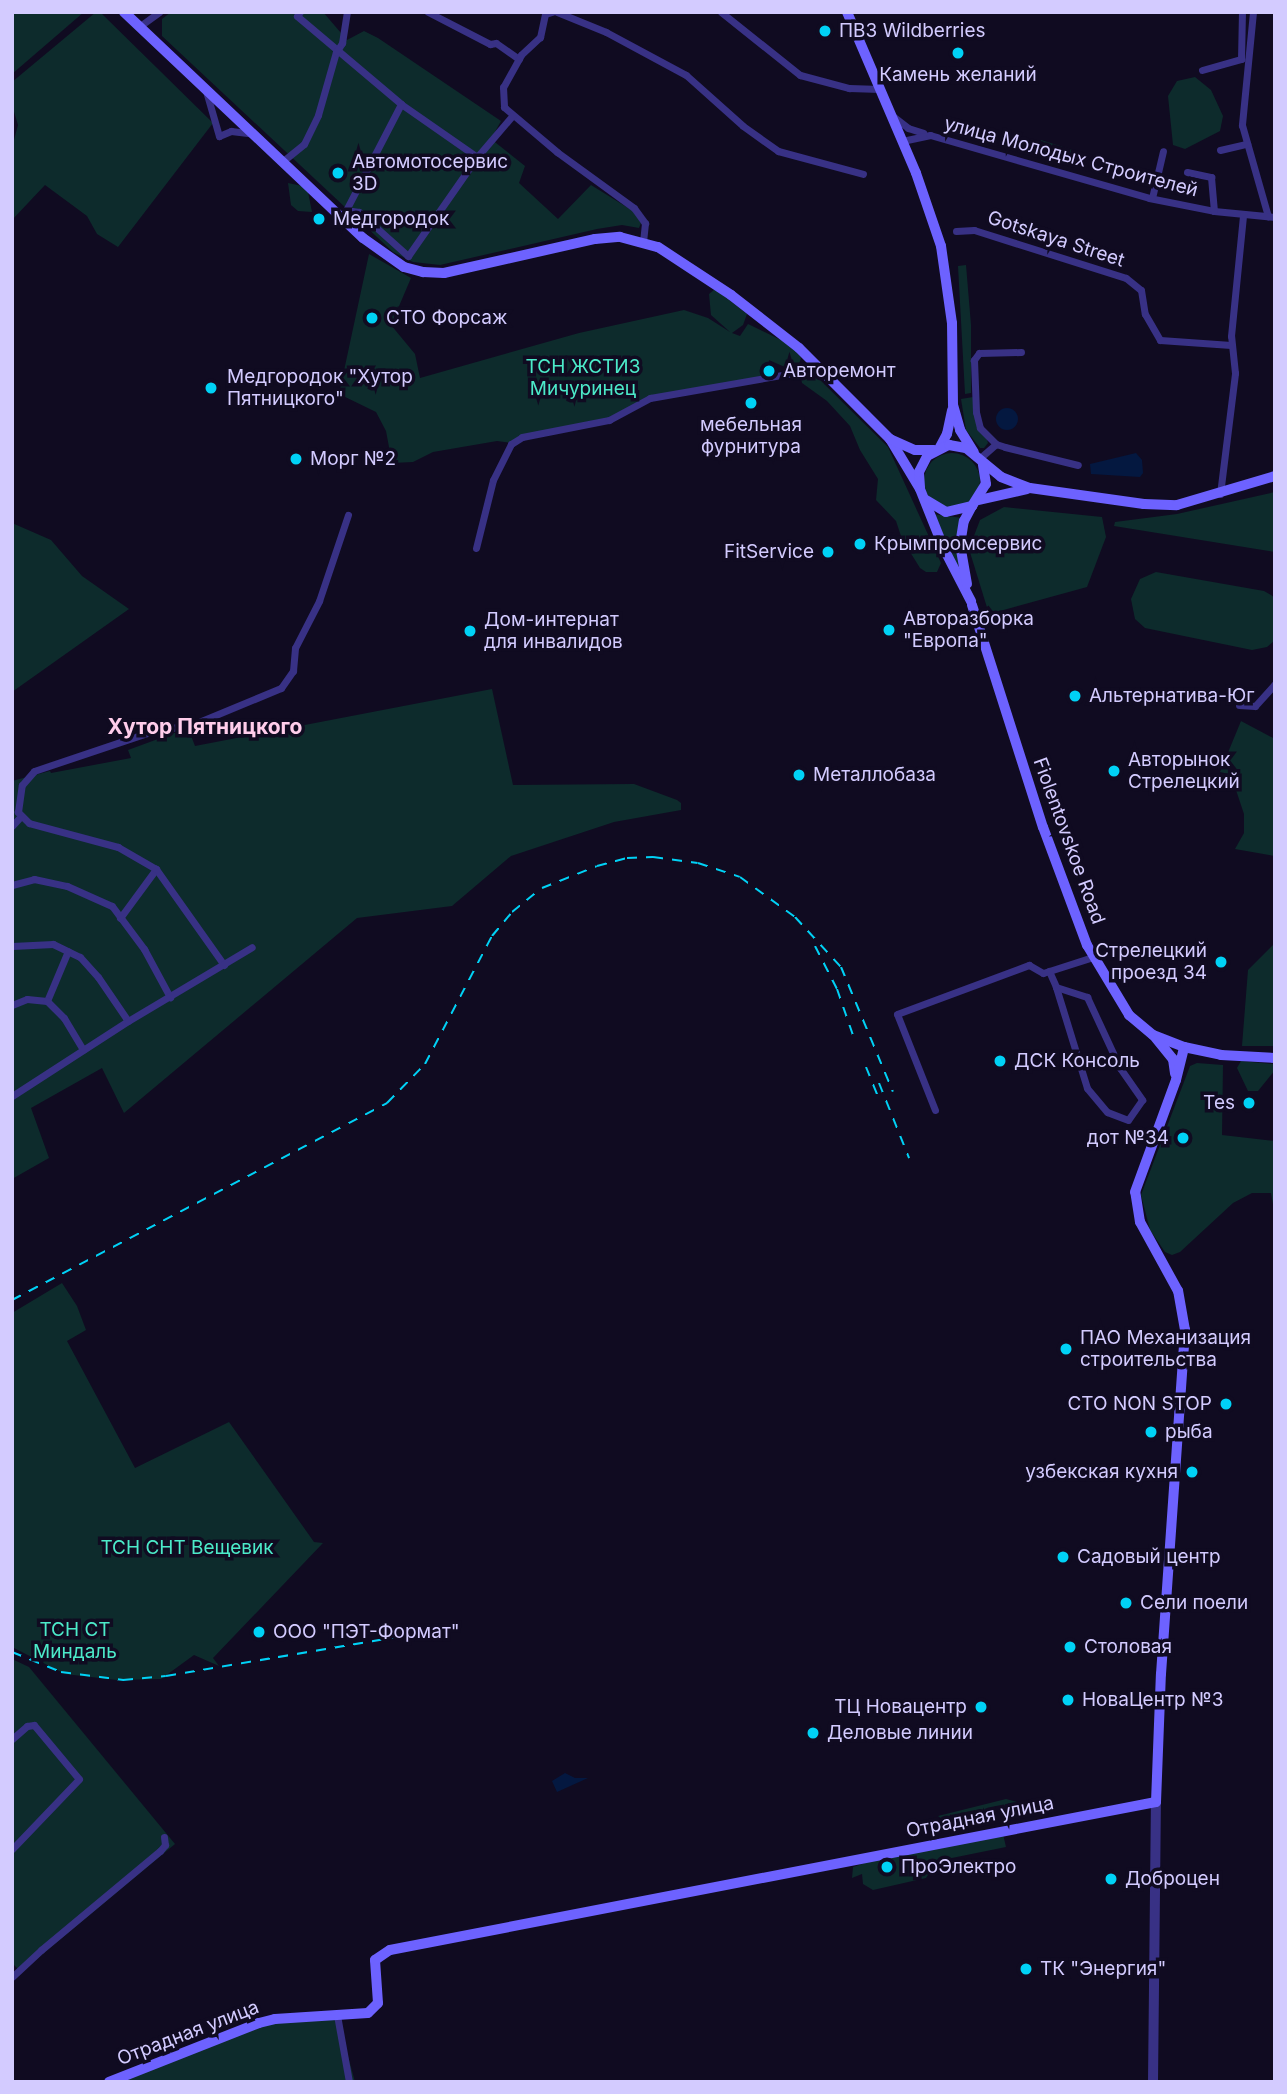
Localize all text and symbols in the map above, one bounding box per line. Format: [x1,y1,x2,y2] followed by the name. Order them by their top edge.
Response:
[839,20,986,42] place label: ПВЗ Wildberries
[817,23,833,39] marker: ПВЗ Wildberries
[950,45,966,61] marker: Камень желаний
[879,64,1037,86] place label: Камень желаний
[942,112,1200,202] street label: улица Молодых Строителей
[352,151,508,195] place label: Автомотосервис 3D
[330,165,346,181] marker: Автомотосервис 3D
[985,206,1127,272] street label: Gotskaya Street
[333,208,449,230] place label: Медгородок
[311,211,327,227] marker: Медгородок
[386,307,507,329] place label: СТО Форсаж
[364,310,380,326] marker: СТО Форсаж
[526,356,640,400] park label: ТСН ЖСТИЗ Мичуринец
[783,360,896,382] place label: Авторемонт
[761,363,777,379] marker: Авторемонт
[227,366,413,410] place label: Медгородок "Хутор Пятницкого"
[201,378,221,398] marker: Медгородок "Хутор Пятницкого"
[743,395,759,411] marker: мебельная фурнитура
[700,414,802,458] place label: мебельная фурнитура
[310,448,396,470] place label: Морг №2
[288,451,304,467] marker: Морг №2
[874,533,1042,555] place label: Крымпромсервис
[852,536,868,552] marker: Крымпромсервис
[724,541,814,563] place label: FitService
[820,544,836,560] marker: FitService
[903,608,1034,652] place label: Авторазборка "Европа"
[484,609,623,653] place label: Дом-интернат для инвалидов
[881,622,897,638] marker: Авторазборка "Европа"
[462,623,478,639] marker: Дом-интернат для инвалидов
[1089,685,1255,707] place label: Альтернатива-Юг
[1067,688,1083,704] marker: Альтернатива-Юг
[108,714,302,740] district label: Хутор Пятницкого
[1128,749,1240,793] place label: Авторынок Стрелецкий
[1028,755,1110,927] street label: Fiolentovskoe Road
[1106,763,1122,779] marker: Авторынок Стрелецкий
[813,764,936,786] place label: Металлобаза
[791,767,807,783] marker: Металлобаза
[1095,940,1207,984] place label: Стрелецкий проезд 34
[1213,954,1229,970] marker: Стрелецкий проезд 34
[1014,1050,1140,1072] place label: ДСК Консоль
[992,1053,1008,1069] marker: ДСК Консоль
[1203,1092,1235,1114] place label: Tes
[1241,1095,1257,1111] marker: Tes
[1087,1127,1169,1149] place label: дот №34
[1175,1130,1191,1146] marker: дот №34
[1080,1327,1251,1371] place label: ПАО Механизация строительства
[1058,1341,1074,1357] marker: ПАО Механизация строительства
[1067,1393,1212,1415] place label: СТО NON STOP
[1218,1396,1234,1412] marker: СТО NON STOP
[1165,1421,1213,1443] place label: рыба
[1143,1424,1159,1440] marker: рыба
[1025,1461,1178,1483] place label: узбекская кухня
[1184,1464,1200,1480] marker: узбекская кухня
[100,1537,274,1559] park label: ТСН СНТ Вещевик
[1077,1546,1221,1568] place label: Садовый центр
[1055,1549,1071,1565] marker: Садовый центр
[1140,1592,1248,1614] place label: Сели поели
[1118,1595,1134,1611] marker: Сели поели
[33,1619,117,1663] park label: ТСН СТ Миндаль
[273,1621,460,1643] place label: ООО "ПЭТ-Формат"
[251,1624,267,1640] marker: ООО "ПЭТ-Формат"
[1084,1636,1172,1658] place label: Столовая
[1062,1639,1078,1655] marker: Столовая
[1082,1689,1224,1711] place label: НоваЦентр №3
[1060,1692,1076,1708] marker: НоваЦентр №3
[834,1696,967,1718] place label: ТЦ Новацентр
[973,1699,989,1715] marker: ТЦ Новацентр
[827,1722,973,1744] place label: Деловые линии
[805,1725,821,1741] marker: Деловые линии
[904,1792,1056,1842] street label: Отрадная улица
[901,1856,1017,1878] place label: ПроЭлектро
[879,1859,895,1875] marker: ПроЭлектро
[1125,1868,1220,1890] place label: Доброцен
[1103,1871,1119,1887] marker: Доброцен
[1040,1958,1166,1980] place label: ТК "Энергия"
[1018,1961,1034,1977] marker: ТК "Энергия"
[114,1996,262,2070] street label: Отрадная улица

